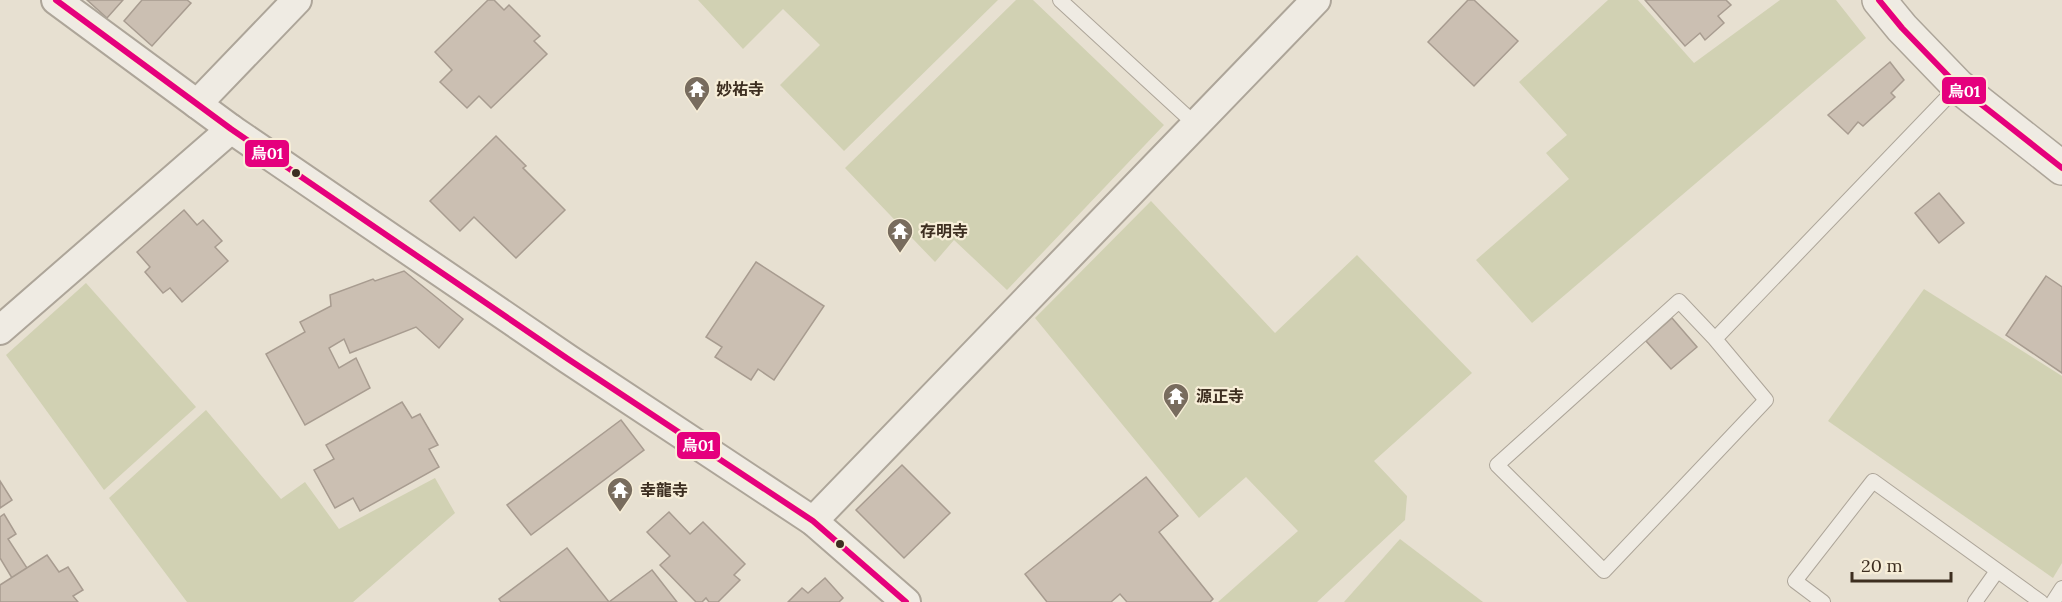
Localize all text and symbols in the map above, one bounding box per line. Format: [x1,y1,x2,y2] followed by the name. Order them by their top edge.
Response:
[682,74,712,112] temple icon: 妙祐寺
[1941,76,1987,105] line badge: 烏01
[716,79,764,99] place label: 妙祐寺
[1948,81,1980,101] text: 烏01
[244,139,290,168] line badge: 烏01
[251,143,283,163] text: 烏01
[290,167,302,179] unlabelled marker
[885,216,915,254] temple icon: 存明寺
[920,221,968,241] place label: 存明寺
[1161,381,1191,419] temple icon: 源正寺
[1196,386,1244,406] place label: 源正寺
[676,431,721,460] line badge: 烏01
[682,435,714,455] text: 烏01
[605,475,635,513] temple icon: 幸龍寺
[640,480,688,500] place label: 幸龍寺
[834,538,846,550] unlabelled marker
[1852,545,1951,583] scale bar
[1861,554,1903,577] text: 20 m

